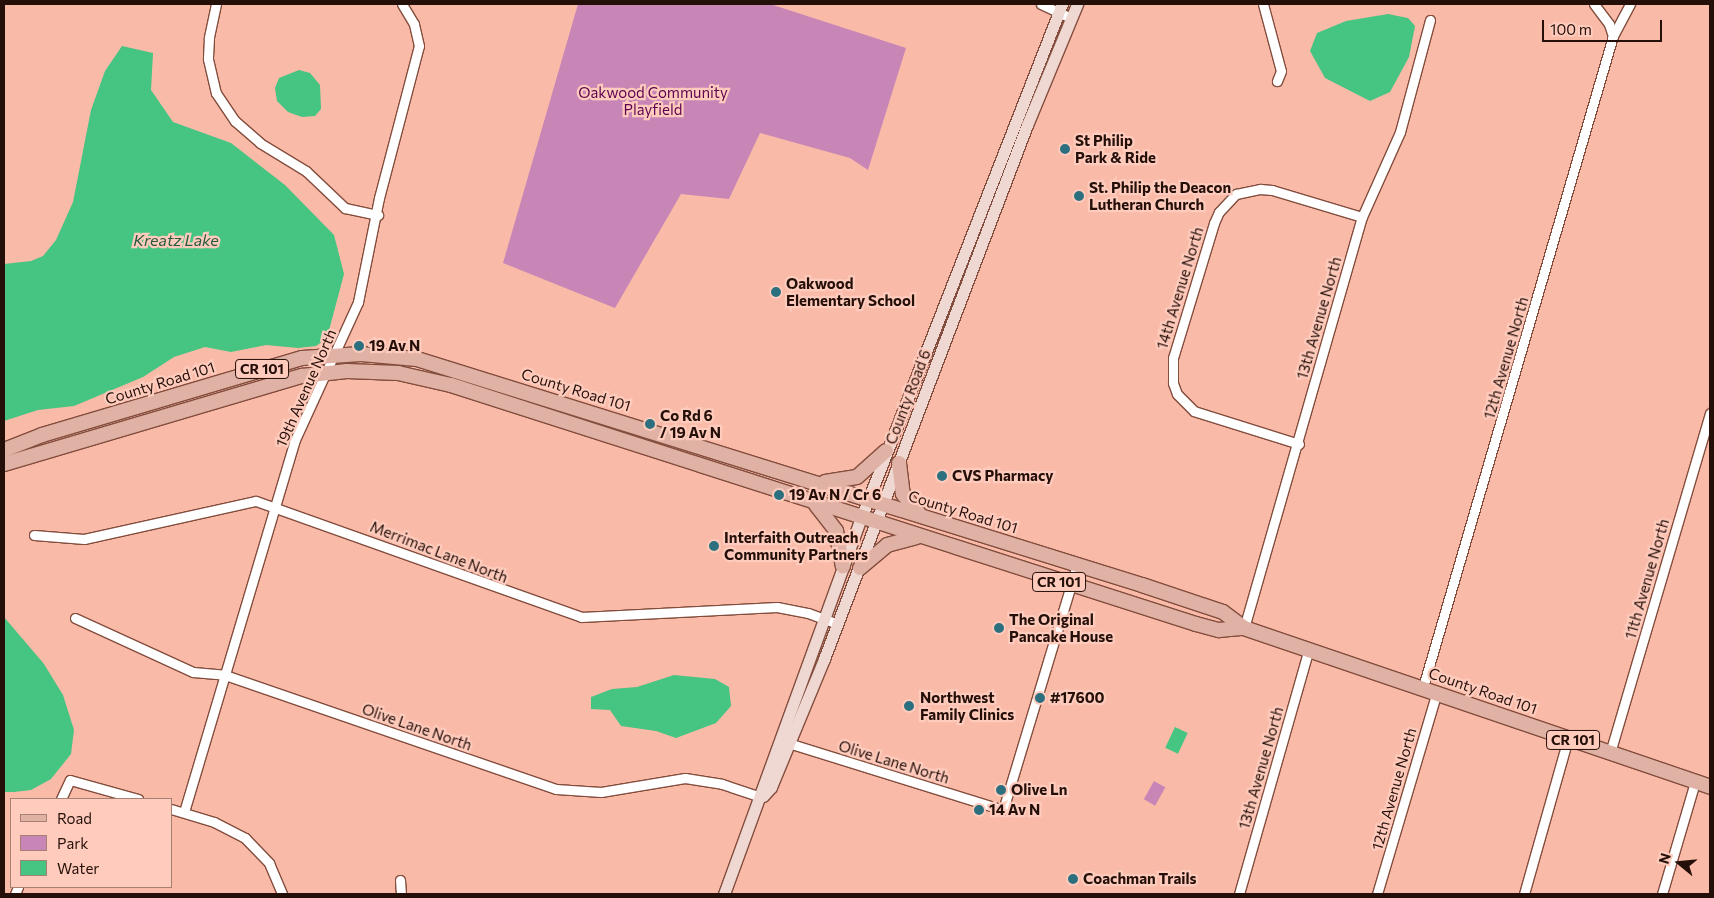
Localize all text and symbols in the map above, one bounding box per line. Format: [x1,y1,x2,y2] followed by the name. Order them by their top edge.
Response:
[1544,10,1664,42] scale bar
[1550,20,1592,38] text: 100 m
[578,83,728,118] park label: Oakwood Community Playfield
[1075,131,1156,166] place label: St Philip Park & Ride
[1059,143,1071,155] marker: St Philip Park & Ride
[1089,178,1231,213] place label: St. Philip the Deacon Lutheran Church
[1073,190,1085,202] marker: St. Philip the Deacon Lutheran Church
[1153,225,1207,351] street label: 14th Avenue North
[133,230,219,250] water label: Kreatz Lake
[1293,255,1345,381] street label: 13th Avenue North
[786,274,915,309] place label: Oakwood Elementary School
[770,286,782,298] marker: Oakwood Elementary School
[1480,295,1532,421] street label: 12th Avenue North
[272,326,340,450] street label: 19th Avenue North
[369,337,420,355] place label: 19 Av N
[353,340,365,352] marker: 19 Av N
[882,347,934,447] street label: County Road 6
[103,358,217,408] street label: County Road 101
[234,358,290,380] road number: CR 101
[519,365,633,415] street label: County Road 101
[660,406,721,441] place label: Co Rd 6 / 19 Av N
[644,418,656,430] marker: Co Rd 6 / 19 Av N
[952,467,1053,485] place label: CVS Pharmacy
[936,470,948,482] marker: CVS Pharmacy
[789,486,881,504] place label: 19 Av N / Cr 6
[906,487,1020,537] street label: County Road 101
[773,489,785,501] marker: 19 Av N / Cr 6
[368,517,510,587] street label: Merrimac Lane North
[1621,517,1673,641] street label: 11th Avenue North
[724,528,868,563] place label: Interfaith Outreach Community Partners
[708,540,720,552] marker: Interfaith Outreach Community Partners
[1032,570,1086,594] road number: CR 101
[1009,610,1113,645] place label: The Original Pancake House
[993,622,1005,634] marker: The Original Pancake House
[1426,664,1540,718] street label: County Road 101
[920,688,1014,723] place label: Northwest Family Clinics
[1050,689,1105,707] place label: #17600
[1034,692,1046,704] marker: #17600
[902,699,916,713] marker: Northwest Family Clinics
[360,700,474,754] street label: Olive Lane North
[1235,705,1287,831] street label: 13th Avenue North
[1368,726,1420,852] street label: 12th Avenue North
[1546,728,1600,752] road number: CR 101
[836,737,952,787] street label: Olive Lane North
[1011,781,1067,799] place label: Olive Ln
[995,784,1007,796] marker: Olive Ln
[10,798,172,888] legend
[989,801,1040,819] place label: 14 Av N
[973,804,985,816] marker: 14 Av N
[57,809,92,827] text: Road
[57,834,88,852] text: Park
[1654,838,1704,888] north arrow
[1655,851,1674,866] text: N
[57,859,99,877] text: Water
[1083,870,1197,888] place label: Coachman Trails
[1067,873,1079,885] marker: Coachman Trails

